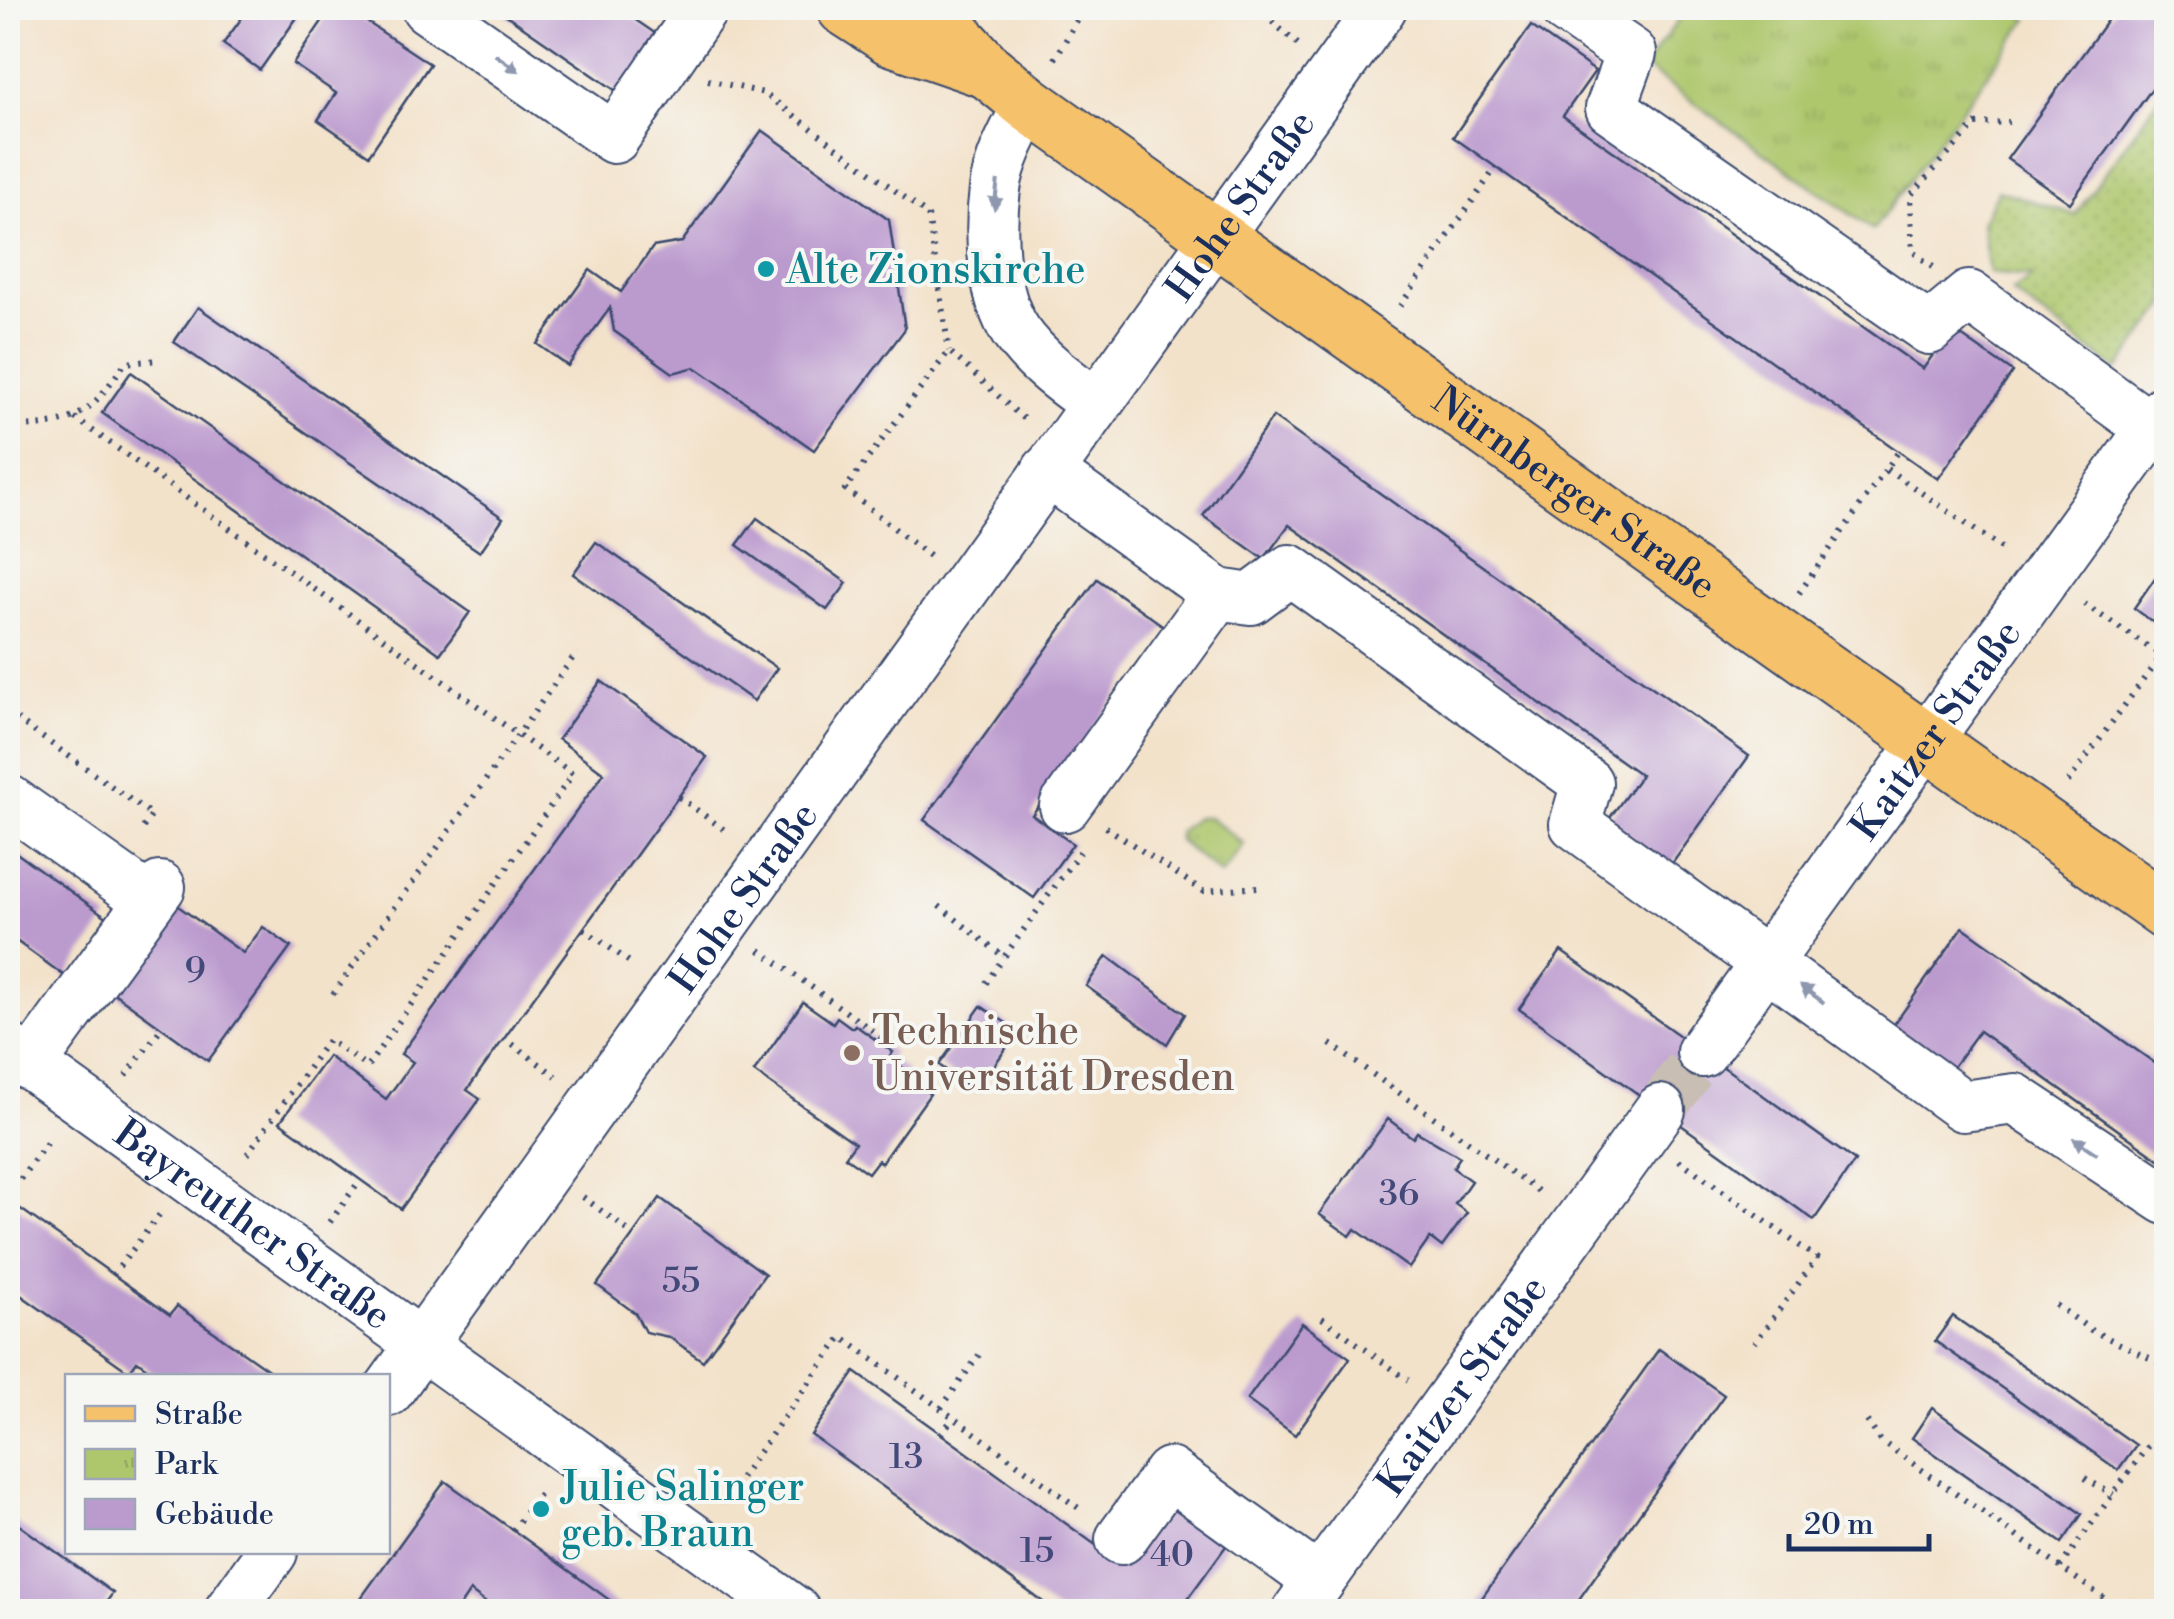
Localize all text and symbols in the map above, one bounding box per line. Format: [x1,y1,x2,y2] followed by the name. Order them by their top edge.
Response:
[494,53,520,72] one-way arrow
[1156,101,1327,312] street label: Hohe Straße
[988,180,1004,211] one-way arrow
[785,246,1085,296] place label: Alte Zionskirche
[755,258,777,280] marker: Alte Zionskirche
[1422,376,1726,612] street label: Nürnberger Straße
[1840,610,2033,850] street label: Kaitzer Straße
[659,793,830,1004] street label: Hohe Straße
[184,950,206,993] house number: 9
[1798,985,1825,1005] one-way arrow
[872,1007,1235,1103] place label: Technische Universität Dresden
[841,1042,863,1064] marker: Technische Universität Dresden
[103,1109,401,1342] street label: Bayreuther Straße
[2072,1137,2099,1155] one-way arrow
[1379,1173,1419,1216] house number: 36
[662,1260,700,1303] house number: 55
[1366,1266,1559,1506] street label: Kaitzer Straße
[65,1374,390,1554] legend
[155,1396,243,1434] text: Straße
[889,1436,923,1479] house number: 13
[155,1446,219,1484] text: Park
[559,1463,804,1560] place label: Julie Salinger geb. Braun
[1789,1489,1929,1551] scale bar
[155,1496,274,1534] text: Gebäude
[530,1498,552,1520] marker: Julie Salinger geb. Braun
[1804,1506,1873,1544] text: 20 m
[1020,1530,1054,1573] house number: 15
[1150,1534,1194,1577] house number: 40

